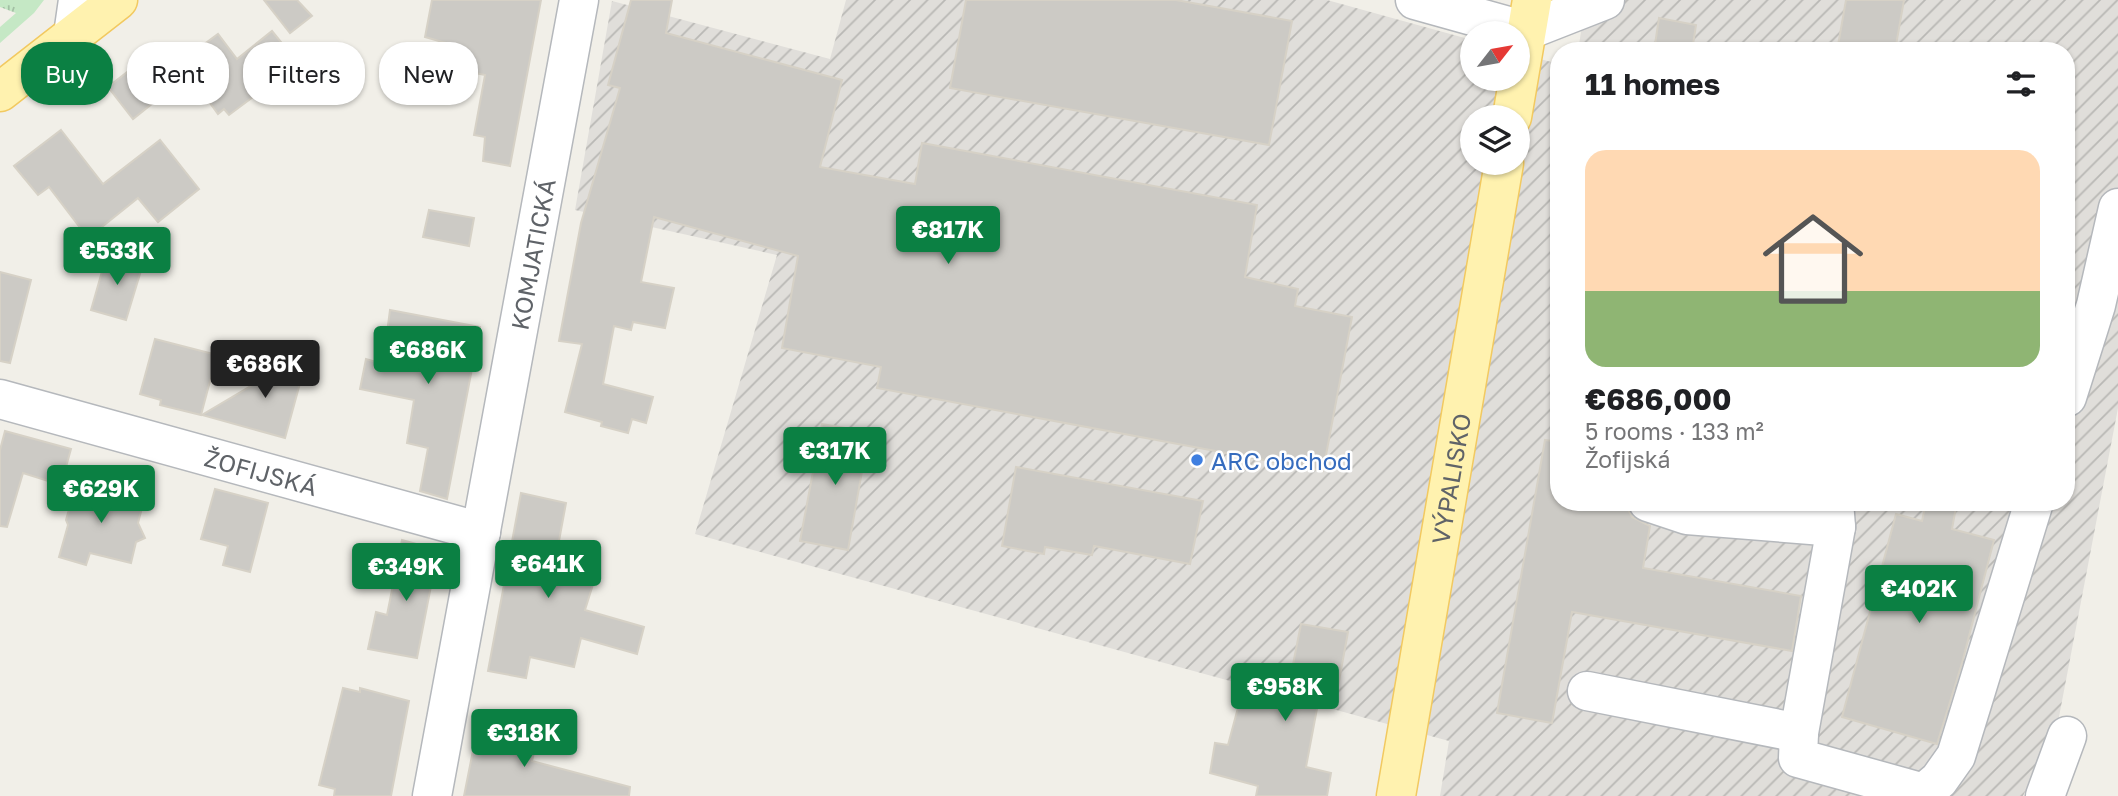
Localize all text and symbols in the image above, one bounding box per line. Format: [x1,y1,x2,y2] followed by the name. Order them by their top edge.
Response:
[1460,21,1530,91] north arrow
[1460,21,1530,175] map controls
[21,42,113,105] chip: Buy
[127,42,229,105] chip: Rent
[243,42,365,105] chip: Filters
[379,42,478,105] chip: New
[2002,65,2040,103] icon: filters
[1585,66,1720,102] text: 11 homes
[1460,105,1530,175] button: layers
[504,176,560,332] street label: KOMJATICKÁ
[1750,196,1876,322] icon: home
[899,206,997,266] pin: €817K
[912,215,984,243] text: €817K
[68,228,166,287] pin: €533K
[80,236,154,264] text: €533K
[379,326,477,386] pin: €686K
[390,335,466,363] text: €686K
[216,340,314,400] pin: €686K
[227,349,303,377] text: €686K
[1585,381,1732,417] text: €686,000
[1425,411,1476,546] street label: VÝPALISKO
[1585,417,1764,445] text: 5 rooms · 133 m²
[786,428,884,487] pin: €317K
[799,436,871,464] text: €317K
[202,442,321,501] street label: ŽOFIJSKÁ
[1585,445,1671,473] text: Žofijská
[1211,446,1352,475] place label: ARC obchod
[1189,452,1205,468] marker: ARC obchod
[52,466,150,525] pin: €629K
[63,474,139,502] text: €629K
[499,540,597,600] pin: €641K
[357,544,455,603] pin: €349K
[511,549,585,577] text: €641K
[368,552,444,580] text: €349K
[1870,566,1968,625] pin: €402K
[1881,574,1957,602] text: €402K
[1236,664,1334,723] pin: €958K
[1247,672,1323,700] text: €958K
[475,710,573,769] pin: €318K
[487,718,561,746] text: €318K

